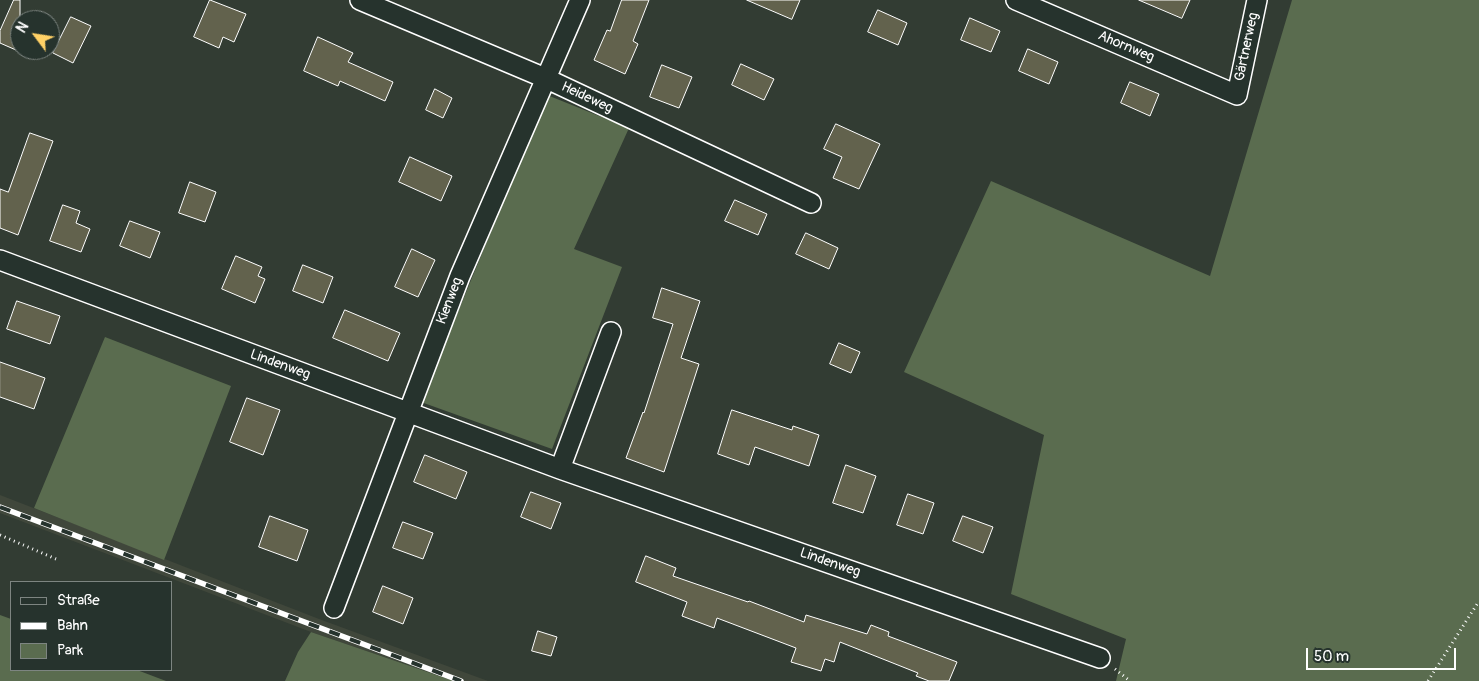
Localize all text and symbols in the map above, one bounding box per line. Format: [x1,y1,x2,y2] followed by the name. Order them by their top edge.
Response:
[10,10,60,60] north arrow
[1232,11,1262,83] street label: Gärtnerweg
[13,19,32,36] text: N
[1095,28,1157,66] street label: Ahornweg
[559,79,615,117] street label: Heideweg
[433,275,467,327] street label: Kienweg
[247,346,313,384] street label: Lindenweg
[797,545,863,581] street label: Lindenweg
[10,581,172,671] legend
[57,591,100,610] text: Straße
[57,616,88,635] text: Bahn
[1309,638,1459,670] scale bar
[57,641,83,660] text: Park
[1314,647,1349,666] text: 50 m

